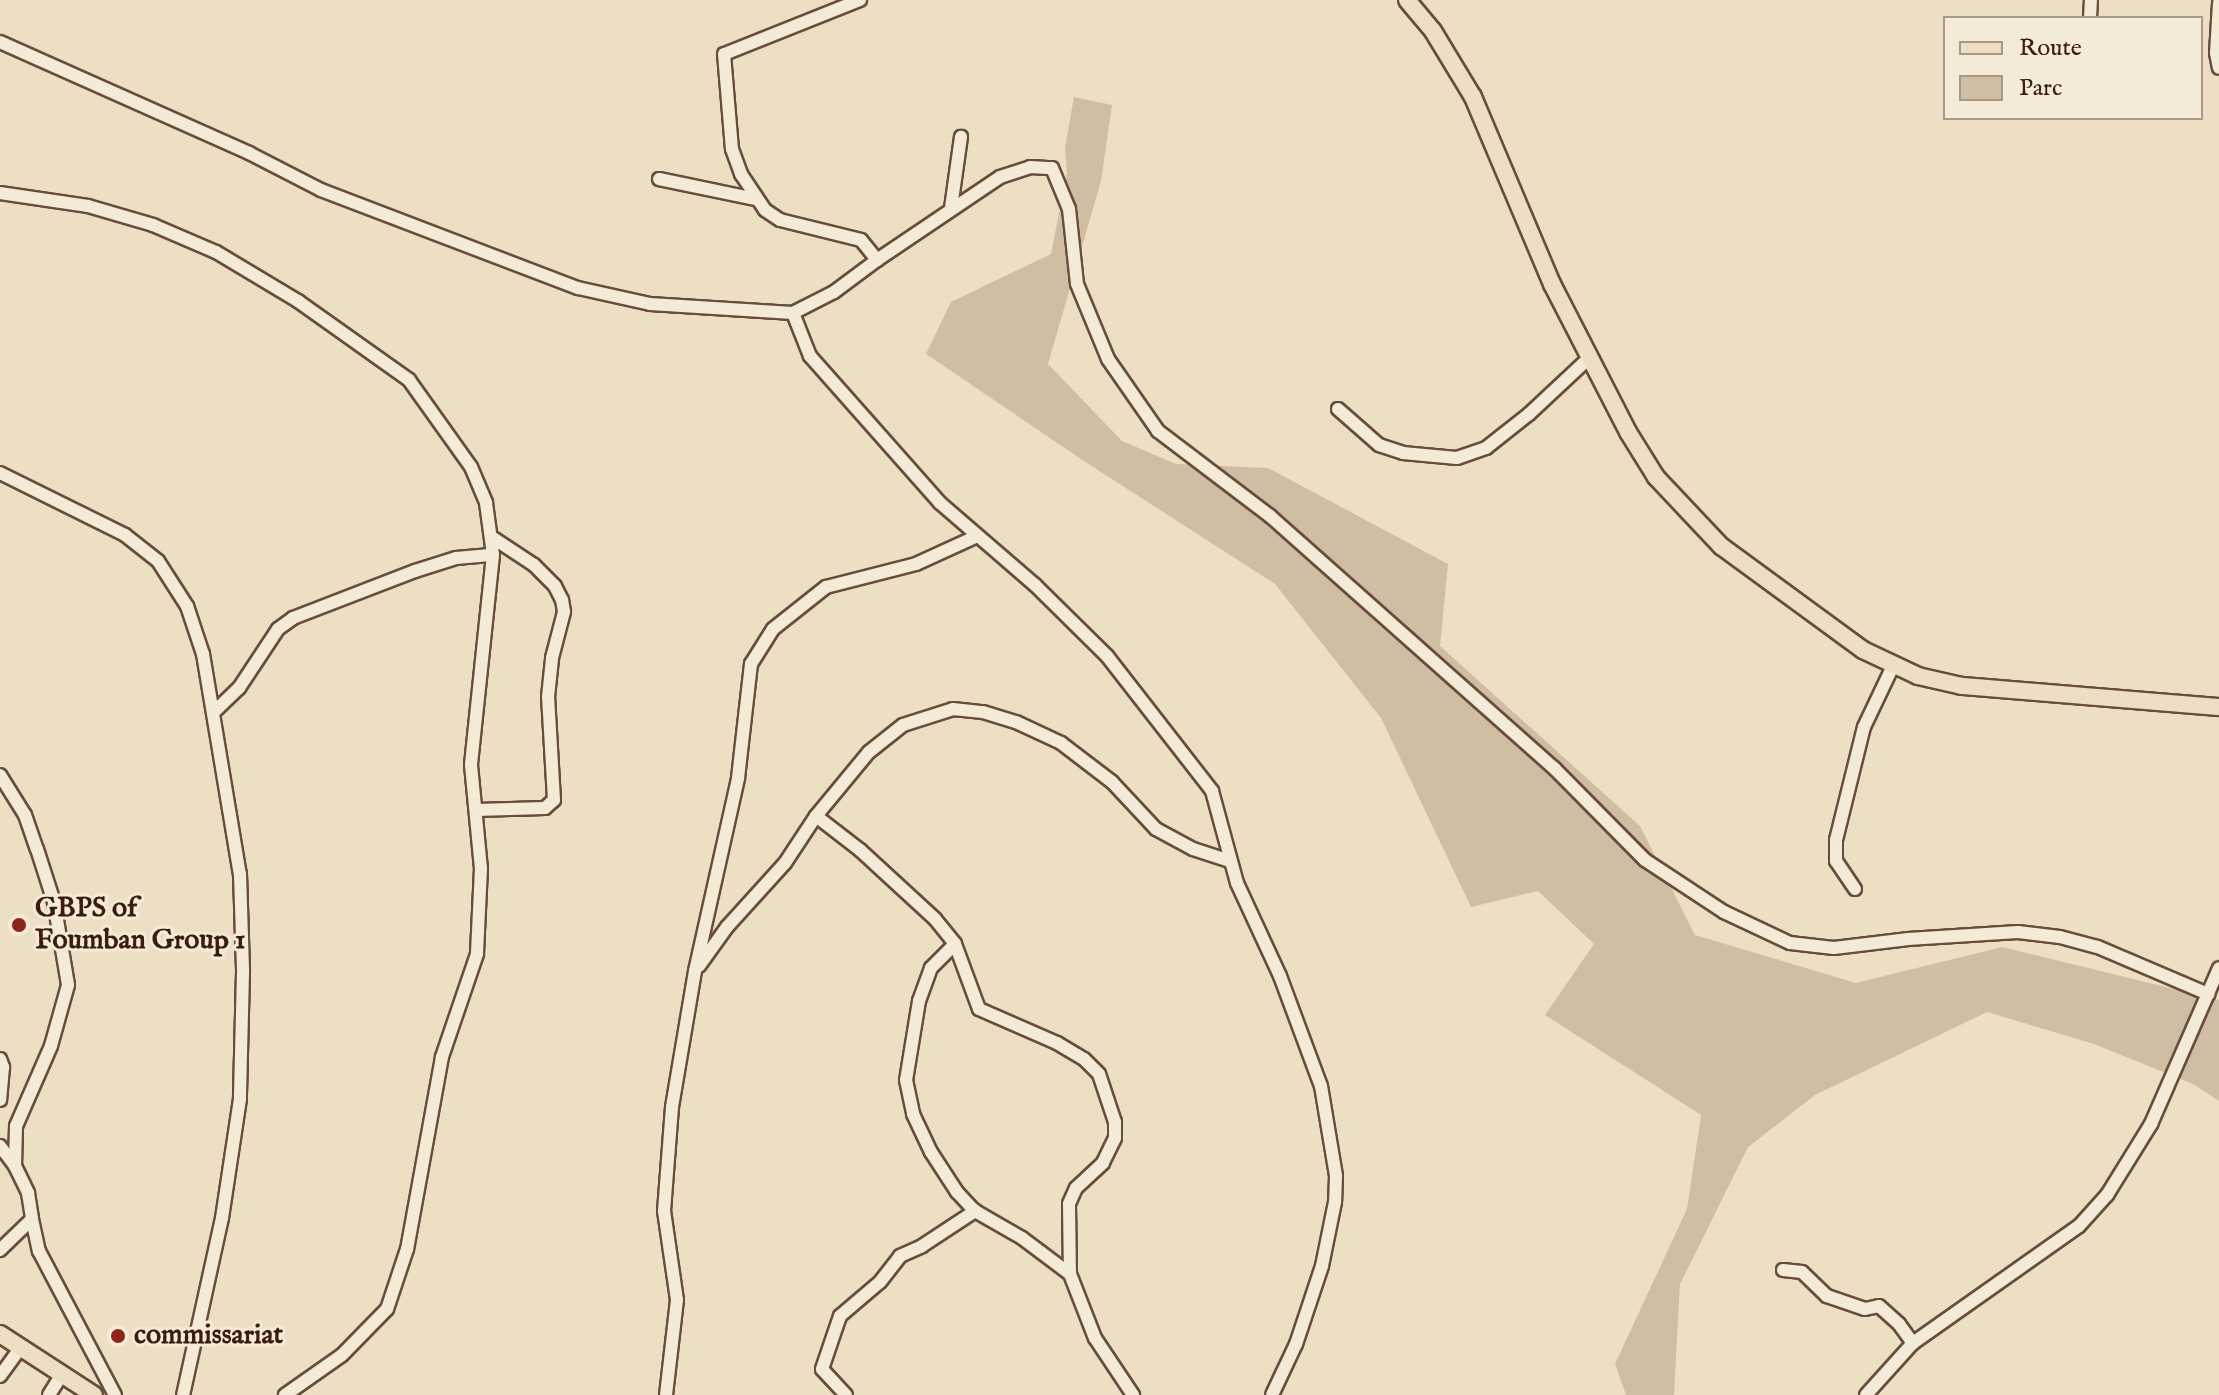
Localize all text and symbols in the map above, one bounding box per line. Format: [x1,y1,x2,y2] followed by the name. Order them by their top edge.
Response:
[1943,16,2203,120] legend
[2019,33,2082,64] text: Route
[2019,73,2062,104] text: Parc
[35,892,245,958] place label: GBPS of Foumban Group 1
[10,916,28,934] marker: GBPS of Foumban Group 1
[134,1319,283,1353] place label: commissariat
[109,1327,127,1345] marker: commissariat

